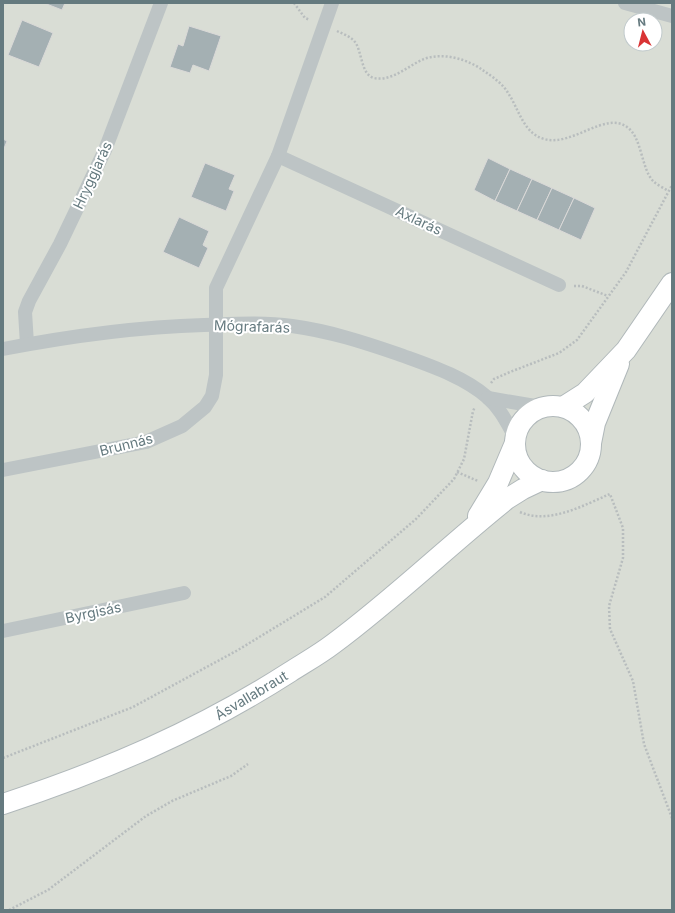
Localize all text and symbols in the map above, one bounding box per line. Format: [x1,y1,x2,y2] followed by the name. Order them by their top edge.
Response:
[623,12,663,52] north arrow
[637,15,647,30] text: N
[69,139,115,211] street label: Hryggjarás
[393,202,445,238] street label: Axlarás
[214,316,290,336] street label: Mógrafarás
[97,429,155,459] street label: Brunnás
[64,598,122,626] street label: Byrgisás
[212,666,291,723] street label: Ásvallabraut

